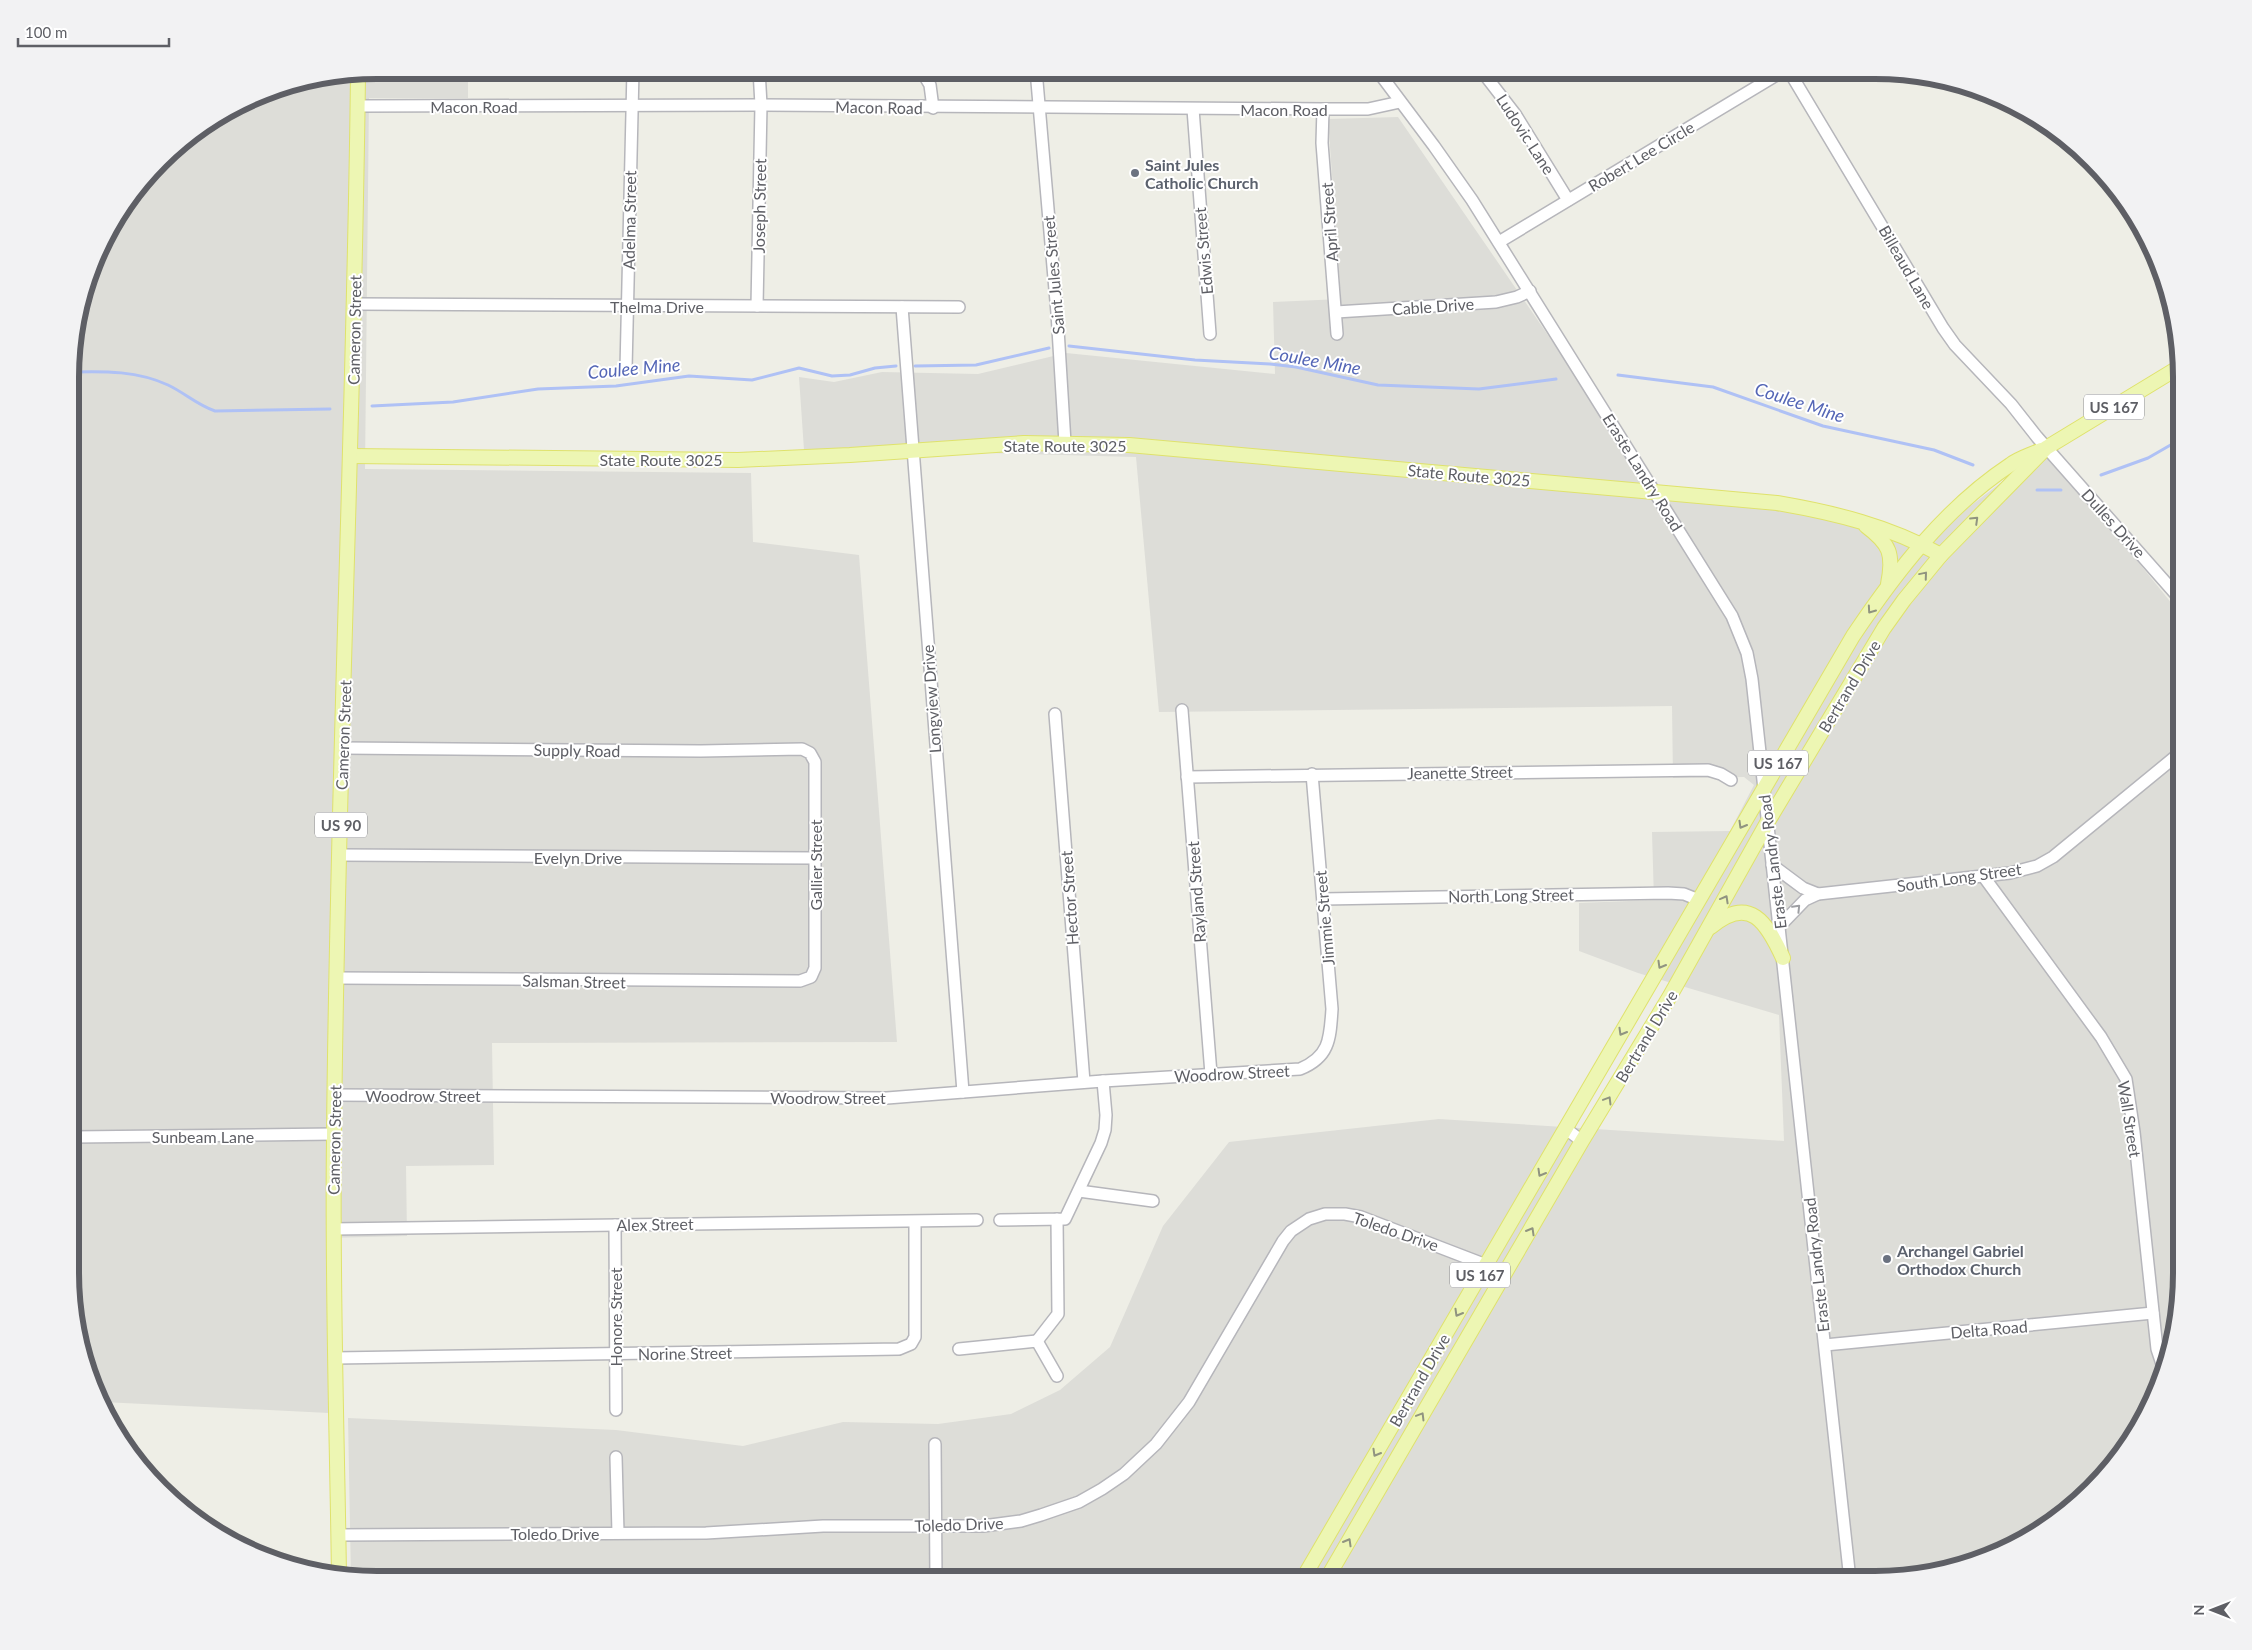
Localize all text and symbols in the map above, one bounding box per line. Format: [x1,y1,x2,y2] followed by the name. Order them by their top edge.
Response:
[18,15,169,47] scale bar
[25,23,67,41] text: 100 m
[1493,90,1559,178] street label: Ludovic Lane
[430,97,518,116] street label: Macon Road
[835,97,923,117] street label: Macon Road
[1240,100,1328,119] street label: Macon Road
[1585,117,1697,195] street label: Robert Lee Circle
[1145,155,1259,192] place label: Saint Jules Catholic Church
[749,158,769,254] street label: Joseph Street
[1129,167,1141,179] marker: Saint Jules Catholic Church
[619,170,639,270] street label: Adelma Street
[1317,181,1341,262] street label: April Street
[1190,206,1216,295] street label: Edwis Street
[1038,214,1068,335] street label: Saint Jules Street
[1875,222,1939,312] street label: Billeaud Lane
[344,275,364,385] street label: Cameron Street
[1391,294,1475,318] street label: Cable Drive
[610,297,704,316] street label: Thelma Drive
[1267,341,1363,379] water label: Coulee Mine
[587,353,681,383] water label: Coulee Mine
[1752,377,1848,427] water label: Coulee Mine
[2084,394,2144,420] road number: US 167
[1599,410,1687,534] street label: Eraste Landry Road
[1004,436,1127,455] street label: State Route 3025
[600,450,723,469] street label: State Route 3025
[1407,460,1531,490] street label: State Route 3025
[2078,485,2150,561] street label: Dulles Drive
[1969,517,1978,526] one-way arrow
[1918,572,1927,581] one-way arrow
[1868,605,1877,614] one-way arrow
[1814,637,1884,735] street label: Bertrand Drive
[918,644,944,754] street label: Longview Drive
[332,679,354,790] street label: Cameron Street
[534,740,620,760] street label: Supply Road
[1748,750,1808,776] road number: US 167
[1407,762,1513,782] street label: Jeanette Street
[1754,794,1790,930] street label: Eraste Landry Road
[315,812,367,838] road number: US 90
[806,819,825,911] street label: Gallier Street
[1739,820,1749,829] one-way arrow
[1183,840,1209,943] street label: Rayland Street
[534,848,622,867] street label: Evelyn Drive
[1056,850,1082,946] street label: Hector Street
[1896,859,2023,895] street label: South Long Street
[1310,869,1338,966] street label: Jimmie Street
[1448,884,1574,906] street label: North Long Street
[1718,895,1728,904] one-way arrow
[1791,905,1800,914] one-way arrow
[1657,960,1667,969] one-way arrow
[522,971,626,991] street label: Salsman Street
[1611,987,1681,1085] street label: Bertrand Drive
[1618,1027,1628,1036] one-way arrow
[1174,1060,1291,1086] street label: Woodrow Street
[2115,1079,2145,1159] street label: Wall Street
[324,1085,344,1195] street label: Cameron Street
[365,1086,481,1105] street label: Woodrow Street
[770,1088,886,1107] street label: Woodrow Street
[1601,1096,1611,1105] one-way arrow
[152,1127,254,1146] street label: Sunbeam Lane
[1537,1167,1547,1176] one-way arrow
[1799,1197,1833,1333] street label: Eraste Landry Road
[1351,1208,1441,1254] street label: Toledo Drive
[616,1214,694,1234] street label: Alex Street
[1524,1227,1534,1236] one-way arrow
[1896,1241,2024,1278] place label: Archangel Gabriel Orthodox Church
[1881,1253,1893,1265] marker: Archangel Gabriel Orthodox Church
[1450,1262,1510,1288] road number: US 167
[606,1267,625,1367] street label: Honore Street
[1455,1307,1465,1316] one-way arrow
[1950,1316,2028,1342] street label: Delta Road
[1385,1330,1453,1430] street label: Bertrand Drive
[638,1343,733,1363] street label: Norine Street
[1415,1413,1425,1422] one-way arrow
[1373,1448,1383,1457] one-way arrow
[914,1513,1004,1535] street label: Toledo Drive
[510,1524,600,1543] street label: Toledo Drive
[1342,1538,1352,1547] one-way arrow
[2187,1585,2237,1635] north arrow
[2190,1605,2207,1615] text: N

